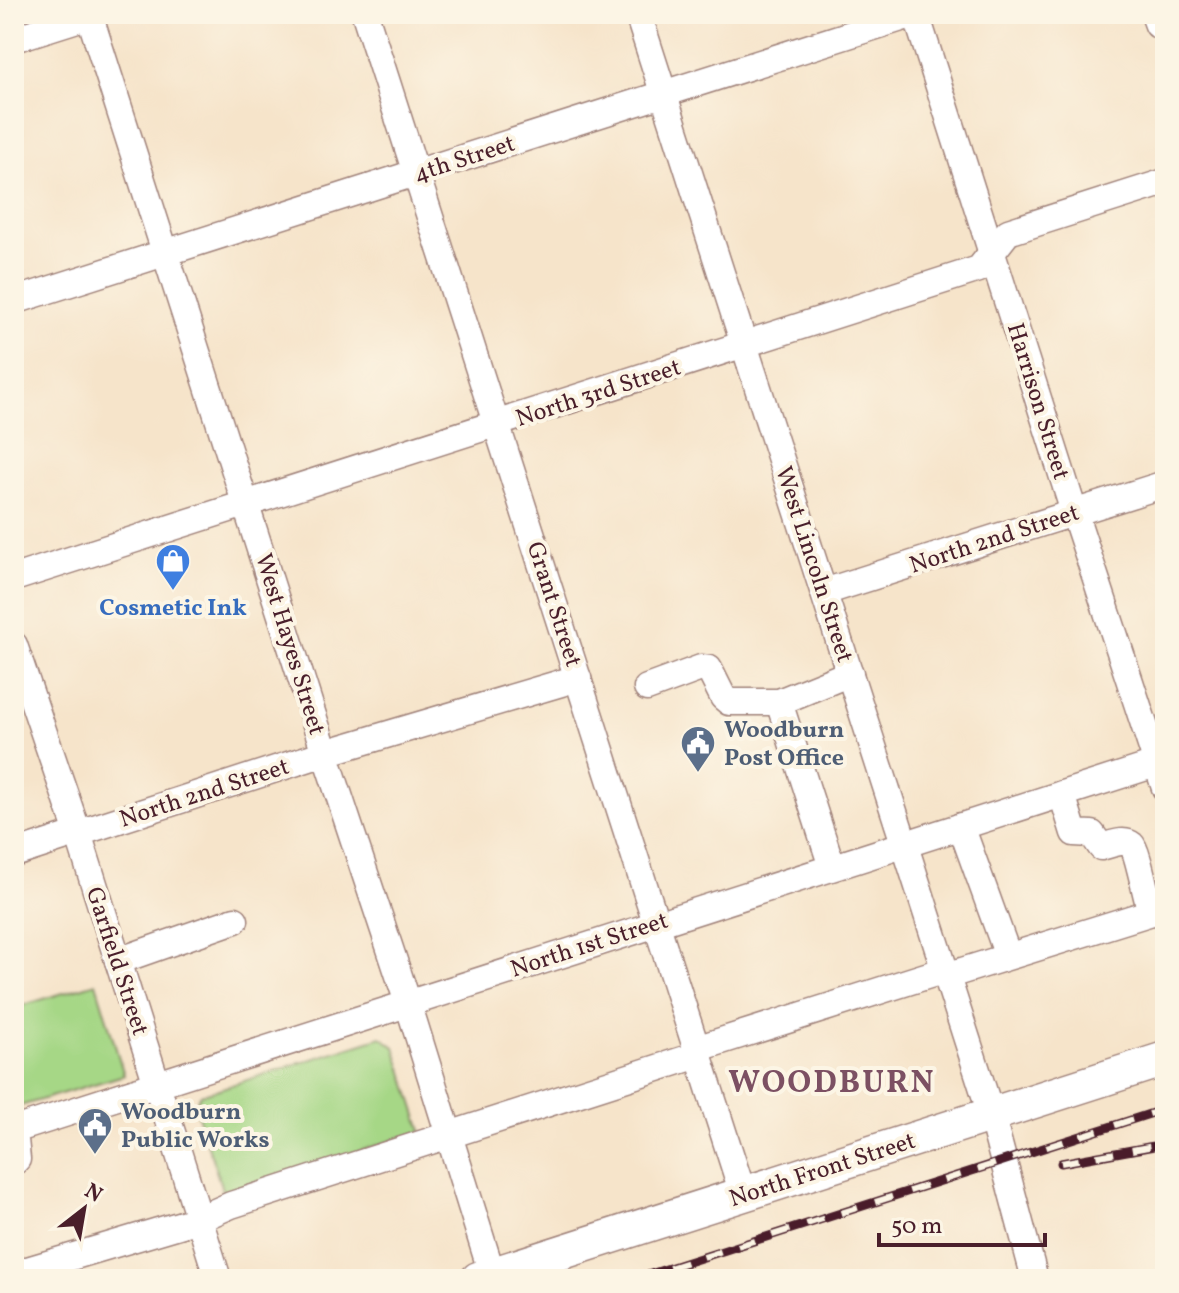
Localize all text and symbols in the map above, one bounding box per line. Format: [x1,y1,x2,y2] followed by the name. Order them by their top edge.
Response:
[410,128,520,192] street label: 4th Street
[997,319,1077,484] street label: Harrison Street
[512,351,686,437] street label: North 3rd Street
[765,462,861,667] street label: West Lincoln Street
[905,496,1084,583] street label: North 2nd Street
[517,538,589,672] street label: Grant Street
[154,542,192,592] shop icon: Cosmetic Ink
[245,550,333,740] street label: West Hayes Street
[99,592,247,626] place label: Cosmetic Ink
[724,714,845,776] place label: Woodburn Post Office
[679,724,717,774] public building icon: Woodburn Post Office
[115,750,294,837] street label: North 2nd Street
[76,883,156,1040] street label: Garfield Street
[506,904,673,987] street label: North 1st Street
[728,1062,936,1106] district label: WOODBURN
[121,1096,270,1158] place label: Woodburn Public Works
[76,1106,114,1156] public building icon: Woodburn Public Works
[725,1125,920,1217] street label: North Front Street
[44,1169,124,1249] north arrow
[78,1177,108,1211] text: N
[879,1197,1045,1247] scale bar
[891,1210,943,1244] text: 50 m

